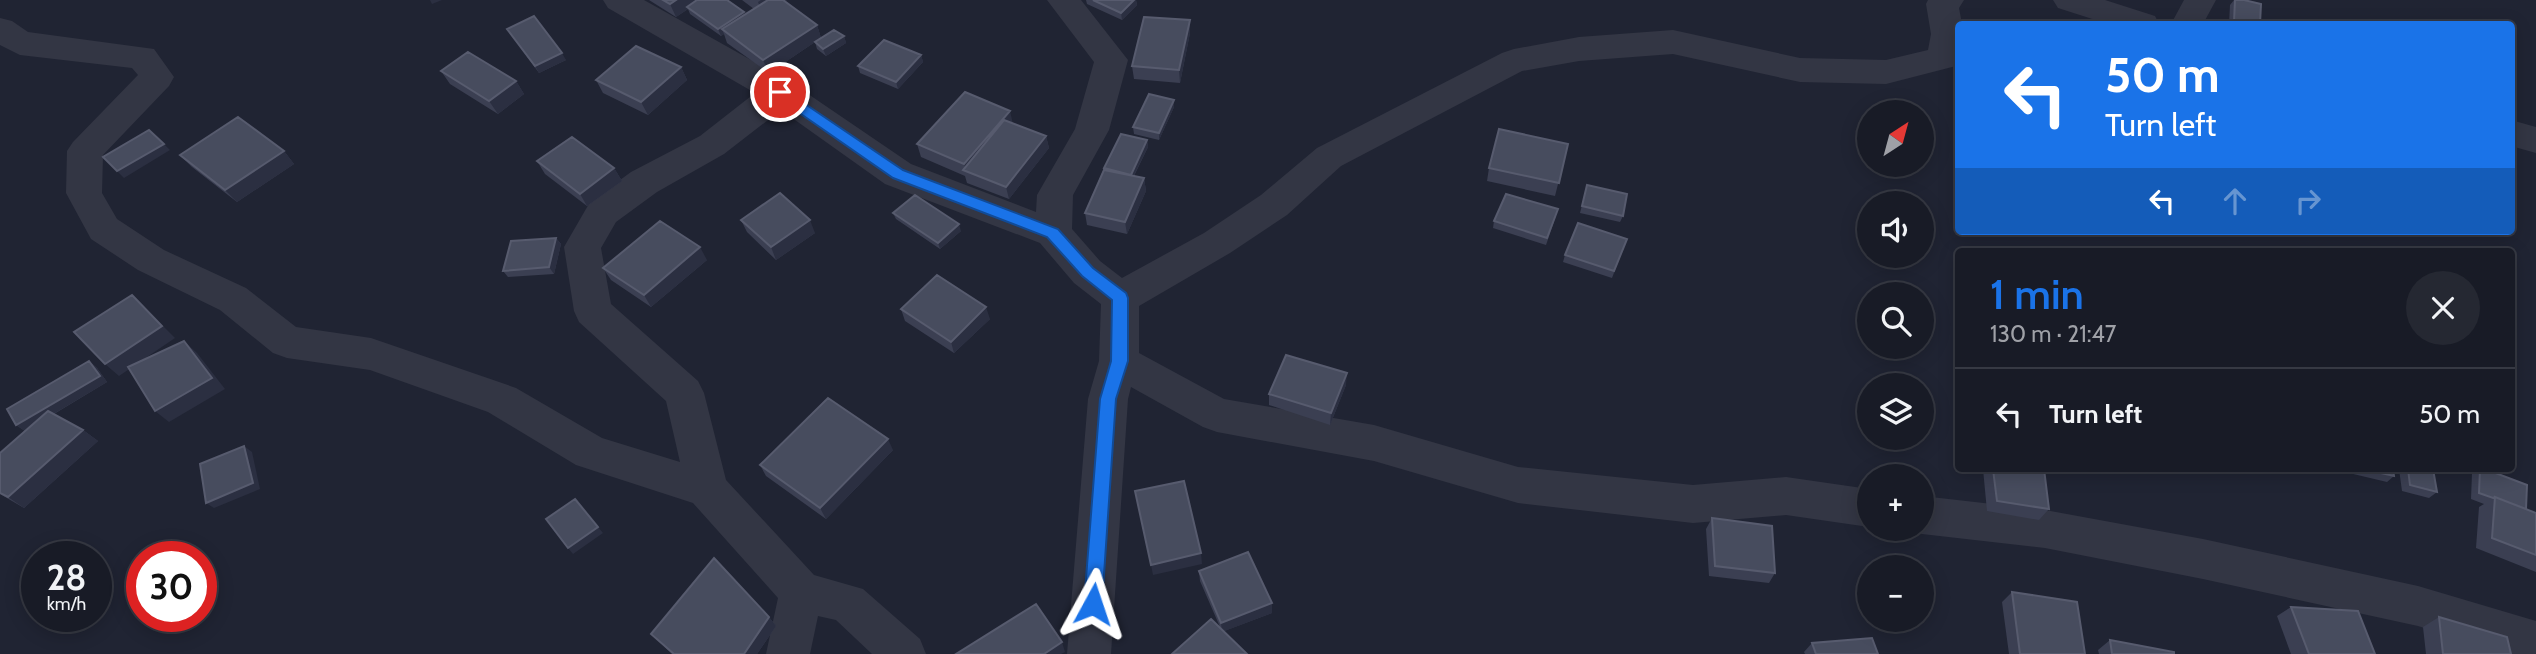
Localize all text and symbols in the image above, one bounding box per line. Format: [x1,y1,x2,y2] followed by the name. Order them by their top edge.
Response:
[2105,45,2220,104] text: 50 m
[1990,49,2081,140] icon: left
[750,62,810,122] pin
[761,73,799,111] icon: arrive
[1857,100,1934,177] north arrow
[1857,100,1934,632] map controls
[2105,105,2216,144] text: Turn left
[2143,182,2181,220] icon: left
[2216,182,2254,220] icon: ahead
[2289,182,2327,220] icon: right
[1857,191,1934,268] button: sound
[1990,268,2084,320] text: 1 min
[2406,271,2480,345] button: close
[1857,282,1934,359] button: search
[1990,320,2116,348] text: 130 m · 21:47
[1857,373,1934,450] button: layers
[1990,395,2028,433] icon: left
[2049,398,2142,430] text: Turn left
[2419,398,2480,430] text: 50 m
[1857,464,1934,541] button: +
[126,541,217,632] speed limit sign: 30
[1857,555,1934,632] button: −
[47,556,86,599] text: 28
[1056,567,1130,641] position arrow
[47,593,86,615] text: km/h

